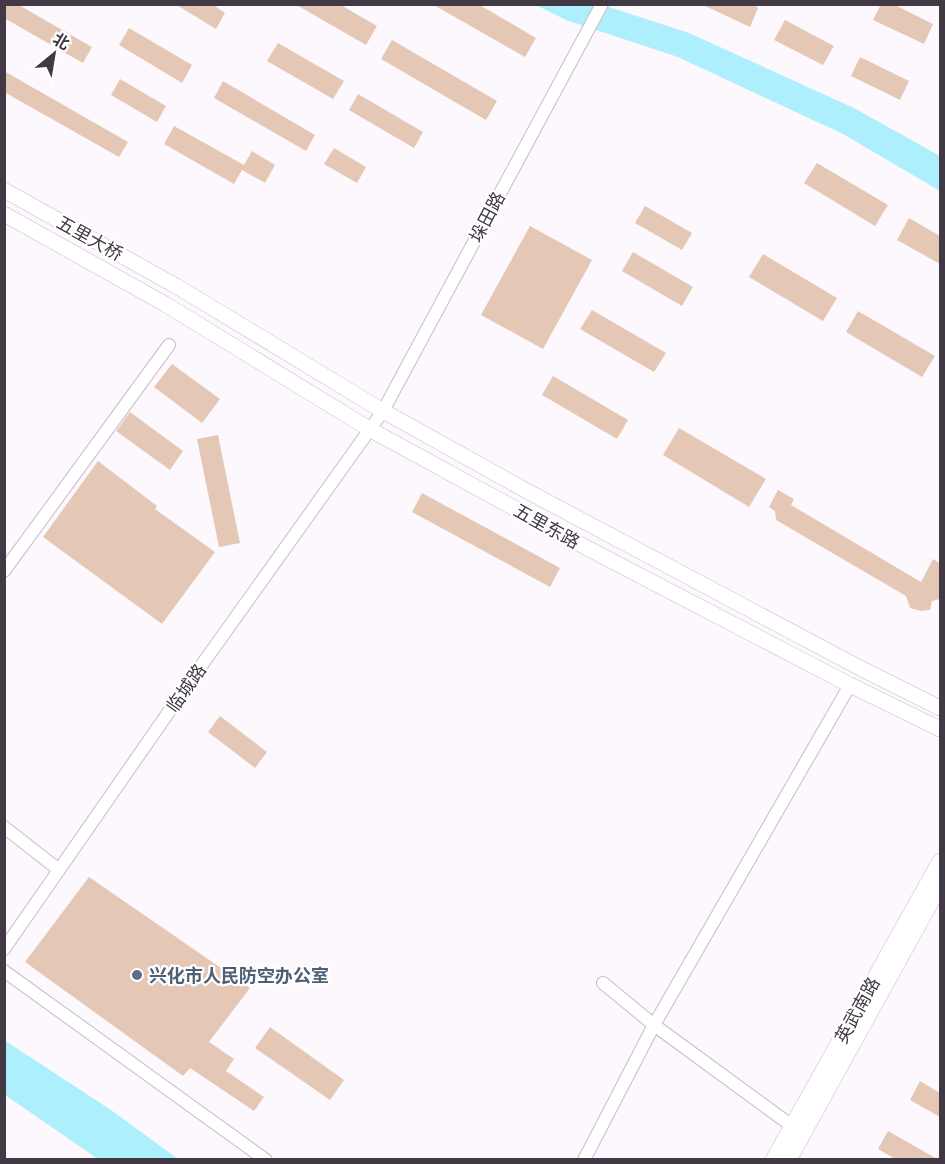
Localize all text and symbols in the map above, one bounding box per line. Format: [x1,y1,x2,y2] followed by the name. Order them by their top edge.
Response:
[24,24,84,84] north arrow
[50,29,73,54] text: 北
[465,188,509,246] street label: 垛田路
[53,211,127,265] street label: 五里大桥
[510,499,584,553] street label: 五里东路
[162,660,210,716] street label: 临城路
[149,965,329,986] place label: 兴化市人民防空办公室
[130,968,144,982] marker: 兴化市人民防空办公室
[830,973,884,1047] street label: 英武南路

